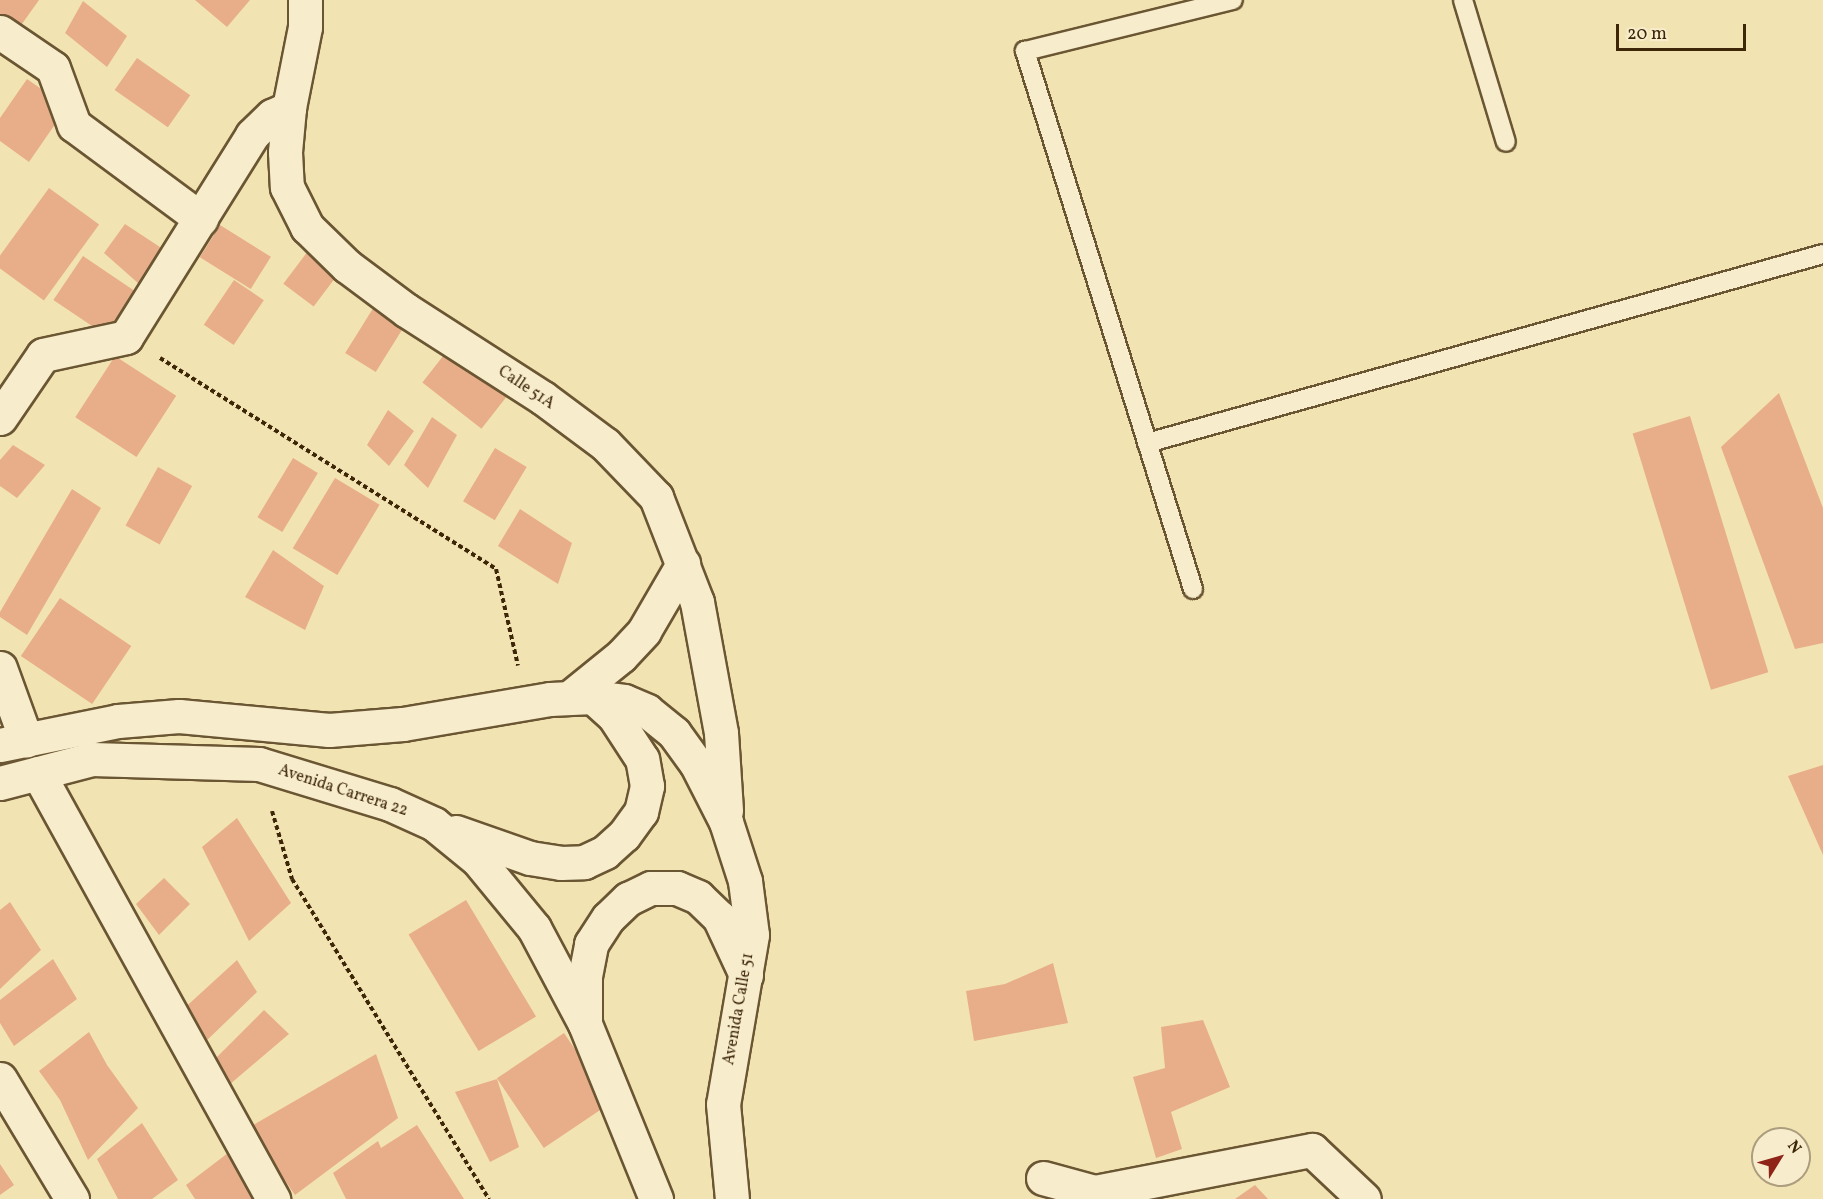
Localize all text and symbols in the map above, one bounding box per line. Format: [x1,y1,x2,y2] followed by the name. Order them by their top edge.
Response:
[1619,12,1750,50] scale bar
[1627,22,1667,47] text: 20 m
[494,362,558,414] street label: Calle 51A
[276,761,410,821] street label: Avenida Carrera 22
[720,951,758,1067] street label: Avenida Calle 51
[1751,1127,1811,1187] north arrow
[1781,1136,1806,1159] text: N

